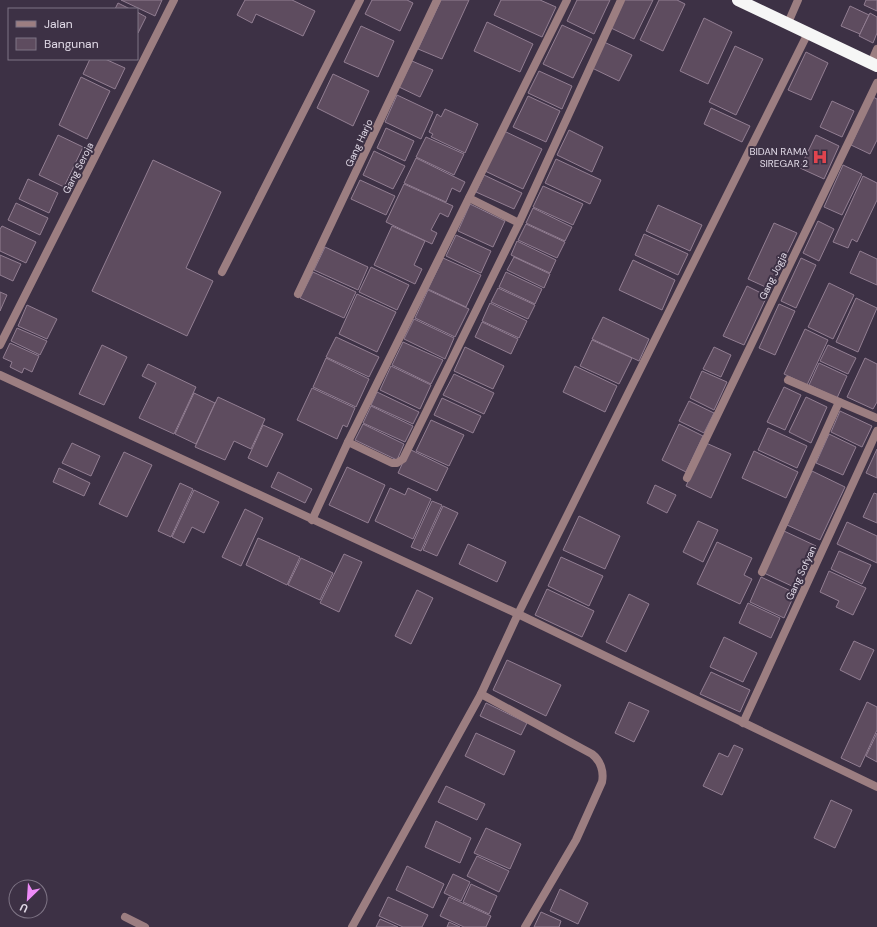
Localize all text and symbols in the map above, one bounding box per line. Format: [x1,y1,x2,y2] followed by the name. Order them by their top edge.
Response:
[8,8,138,60] legend
[44,16,73,32] text: Jalan
[44,36,99,52] text: Bangunan
[342,117,376,169] street label: Gang Harjo
[60,140,96,196] street label: Gang Seroja
[749,145,808,170] place label: BIDAN RAMA SIREGAR 2
[811,148,829,166] hospital icon: BIDAN RAMA SIREGAR 2
[756,250,790,302] street label: Gang Jogja
[783,543,819,602] street label: Gang Sofyan
[8,879,48,919] north arrow
[17,900,30,916] text: U

